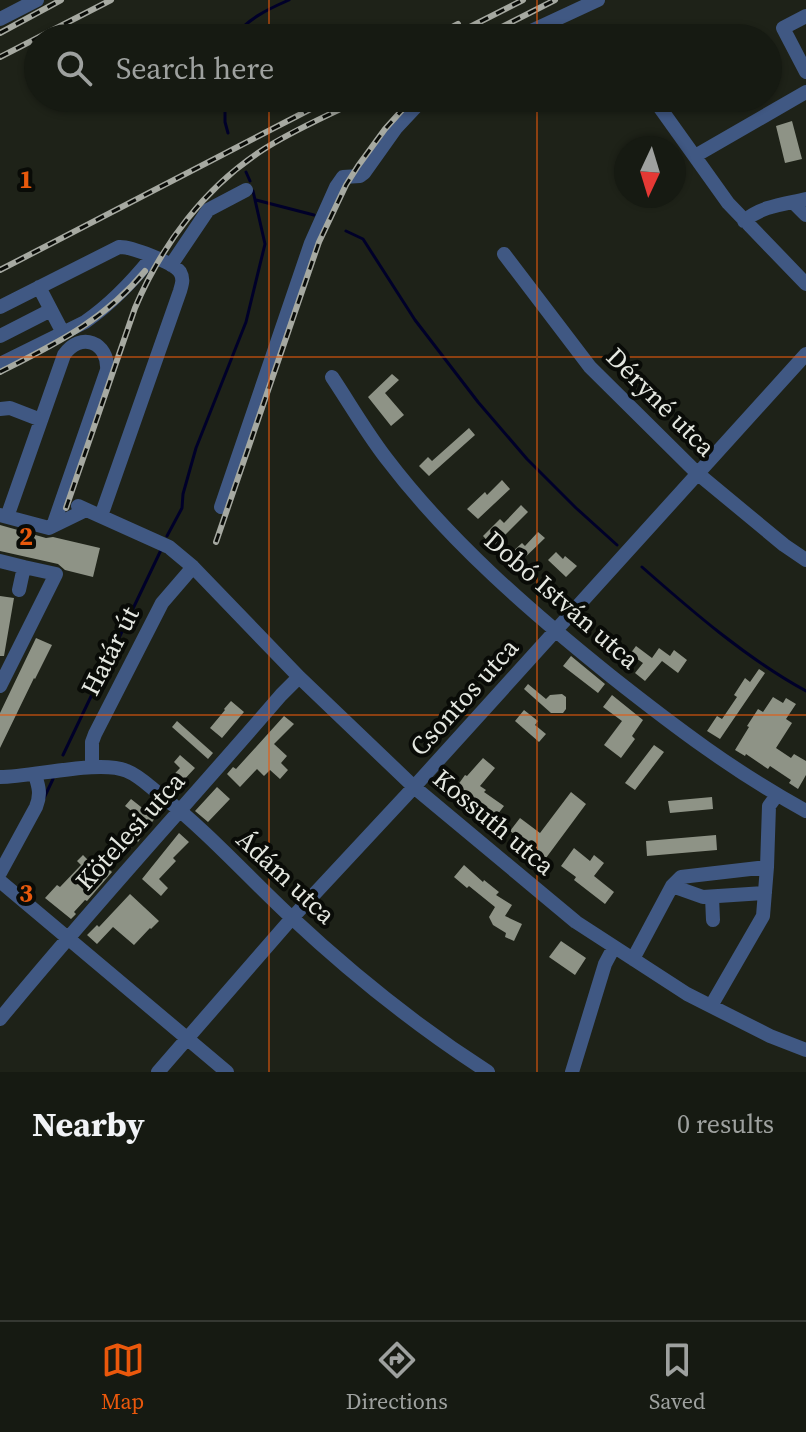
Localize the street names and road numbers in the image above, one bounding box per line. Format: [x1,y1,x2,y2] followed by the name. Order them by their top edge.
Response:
[598,339,724,465] street label: Déryné utca
[477,523,648,678] street label: Dobó István utca
[72,600,148,702] street label: Határ út
[401,630,527,764] street label: Csontos utca
[426,760,563,884] street label: Kossuth utca
[67,763,193,898] street label: Kötelesi utca
[229,822,344,933] street label: Ádám utca

